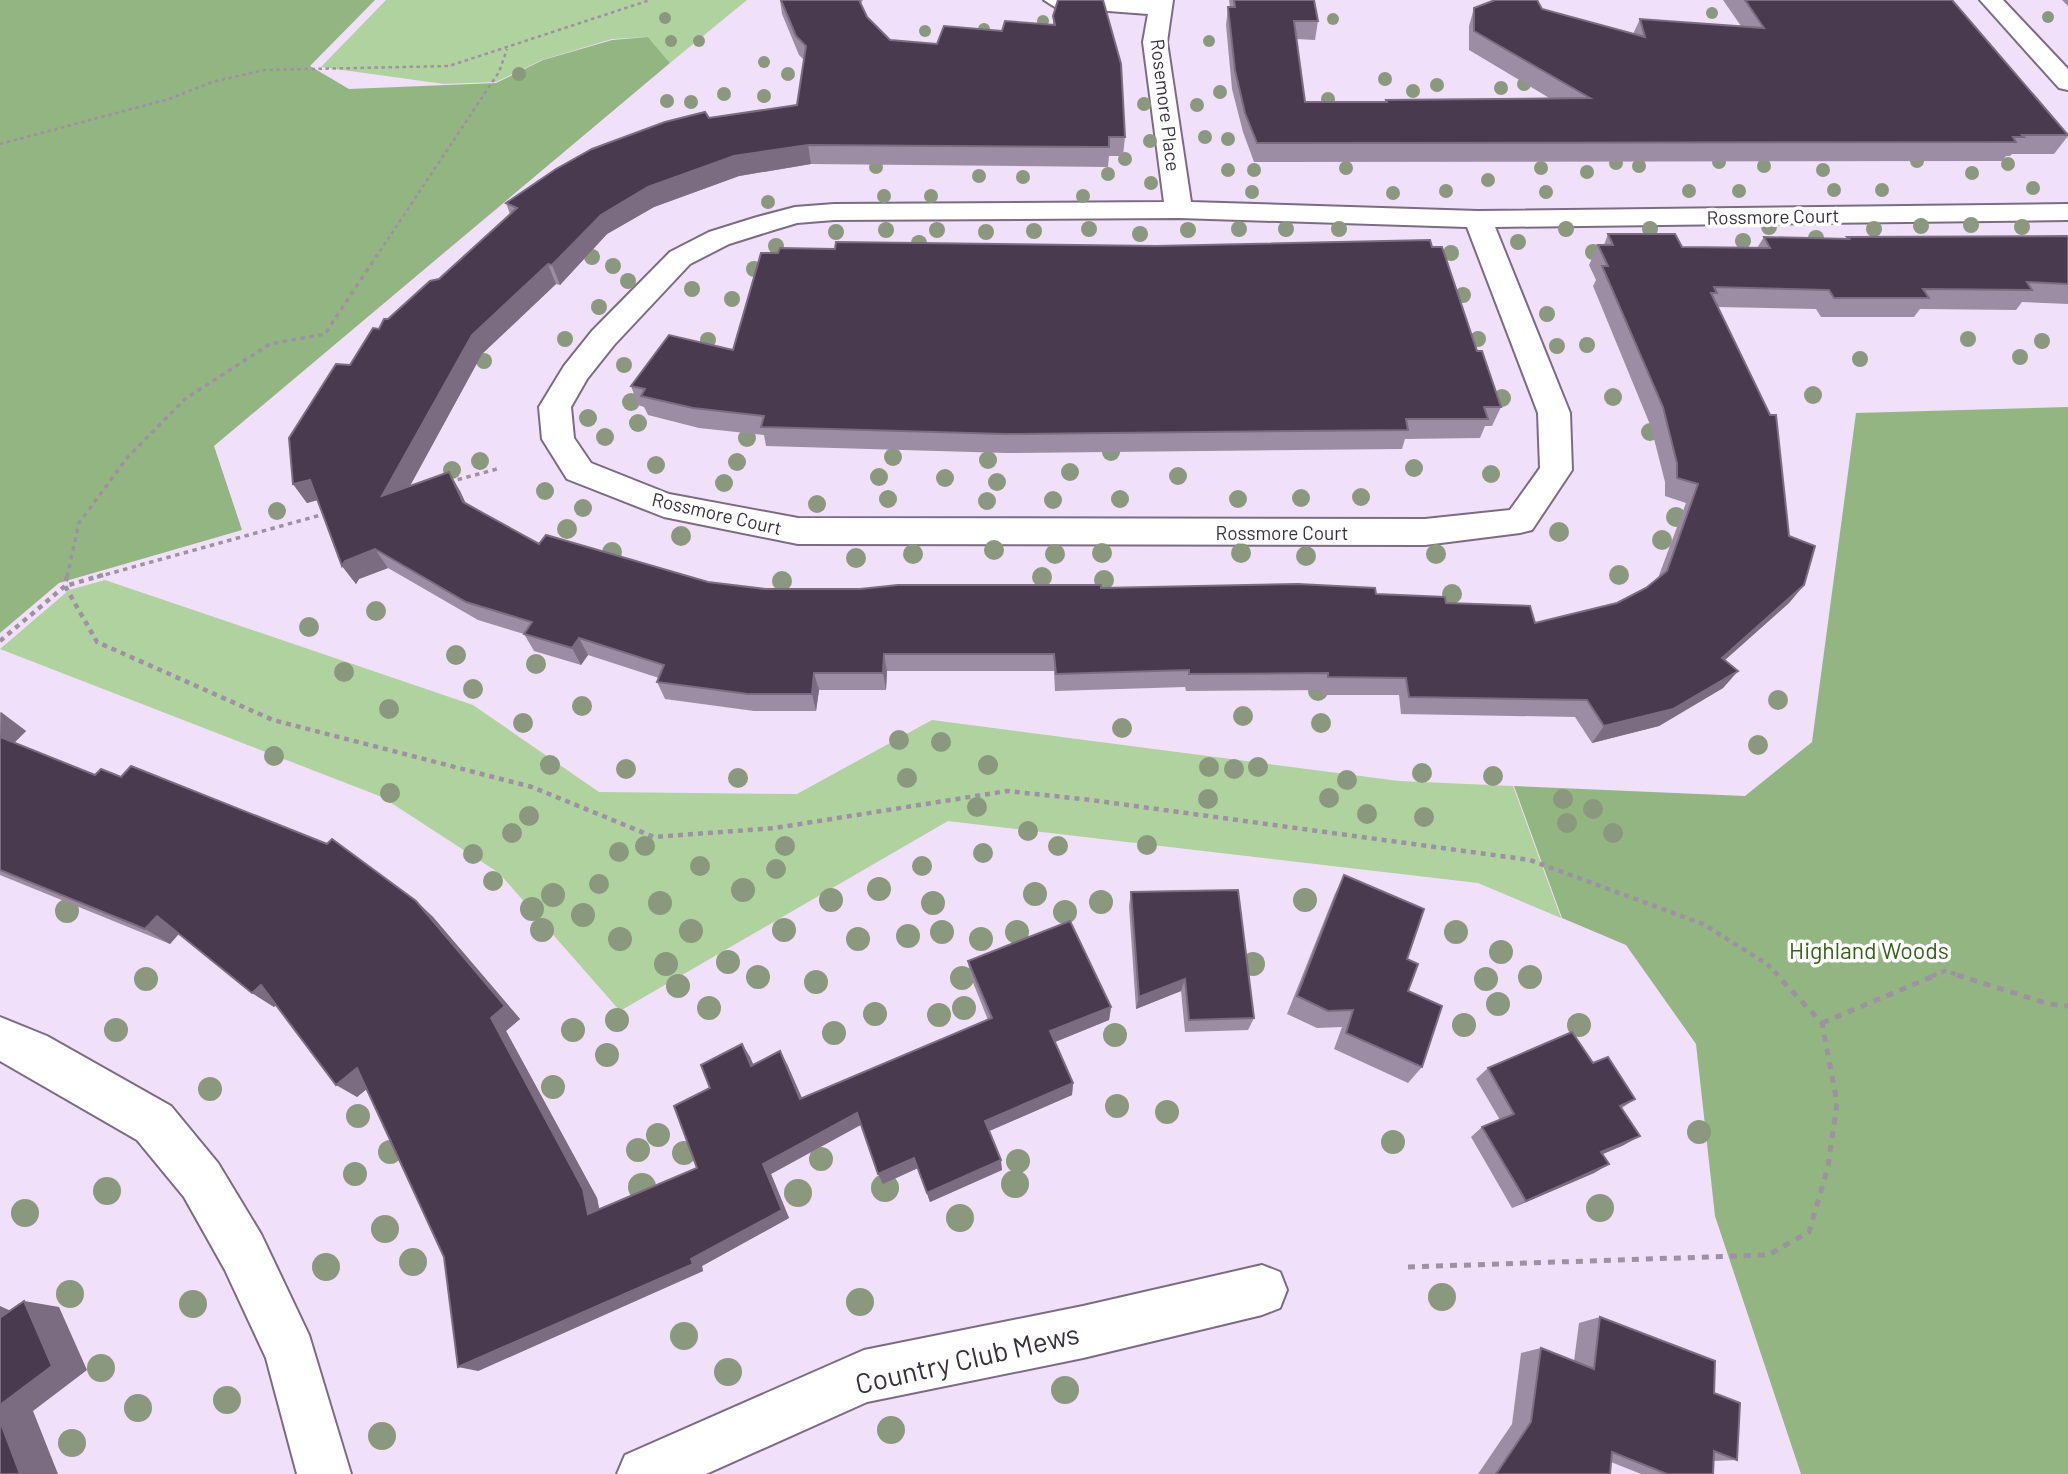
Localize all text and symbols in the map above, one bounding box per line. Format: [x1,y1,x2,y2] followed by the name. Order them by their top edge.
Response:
[1146,38,1186,172] street label: Rosemore Place
[1706,203,1840,229] street label: Rossmore Court
[650,487,784,539] street label: Rossmore Court
[1216,521,1348,544] street label: Rossmore Court
[1789,936,1949,964] park label: Highland Woods
[852,1316,1082,1400] street label: Country Club Mews

